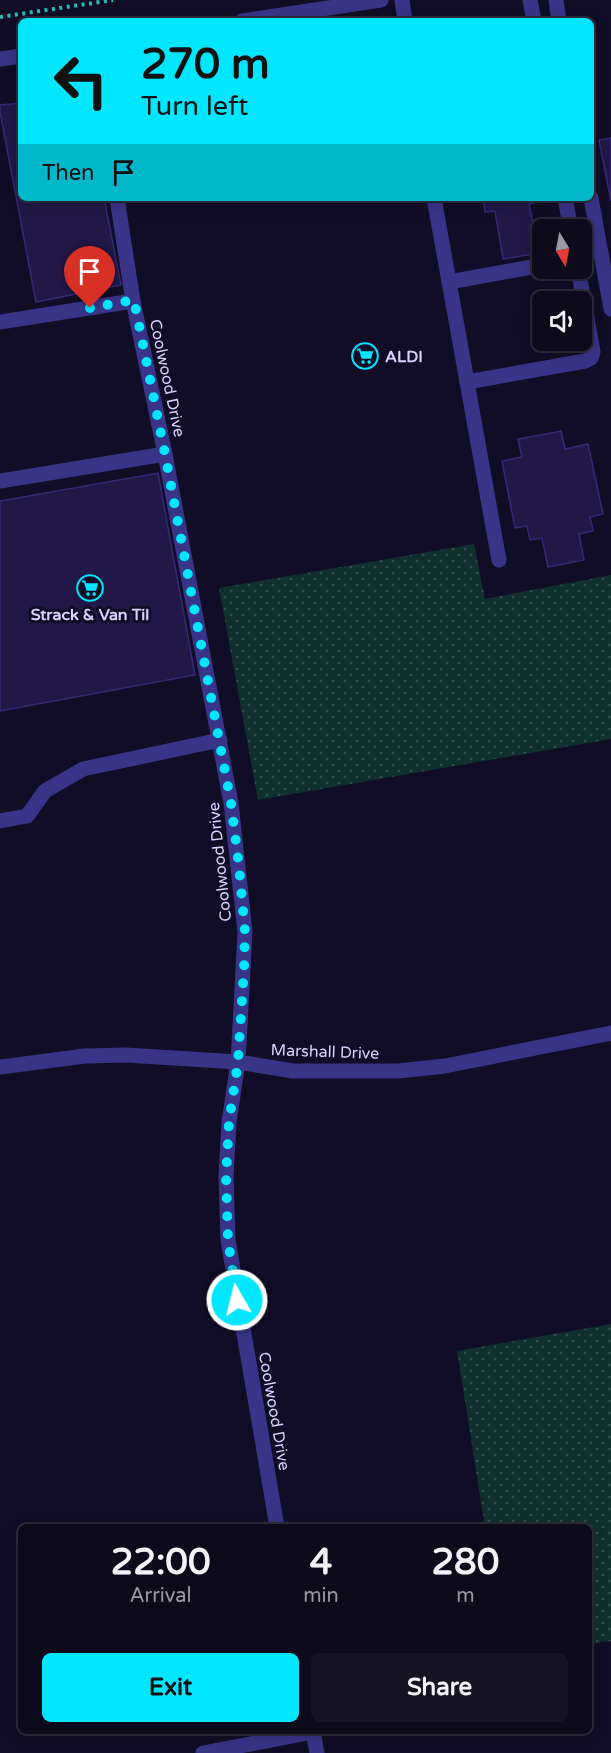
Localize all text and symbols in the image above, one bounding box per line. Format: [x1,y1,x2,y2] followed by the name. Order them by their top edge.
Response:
[141,39,270,90] text: 270 m
[42,42,120,120] icon: left
[141,90,248,123] text: Turn left
[107,156,140,189] icon: arrive
[42,160,95,186] text: Then
[532,219,592,279] north arrow
[532,219,592,351] map controls
[64,246,115,308] pin
[73,255,106,288] icon: arrive
[532,291,592,351] button: sound
[145,317,189,439] street label: Coolwood Drive
[350,341,380,371] supermarket icon: ALDI
[385,347,423,367] place label: ALDI
[75,573,105,603] supermarket icon: Strack & Van Til
[31,605,149,625] place label: Strack & Van Til
[204,801,236,923] street label: Coolwood Drive
[270,1040,380,1064] street label: Marshall Drive
[205,1268,269,1332] position arrow
[254,1350,294,1472] street label: Coolwood Drive
[111,1541,211,1584] text: 22:00
[310,1541,332,1584] text: 4
[431,1541,499,1584] text: 280
[130,1584,192,1608] text: Arrival
[303,1584,339,1608] text: min
[456,1584,475,1608] text: m
[42,1653,299,1722] button: Exit
[311,1653,568,1722] button: Share

